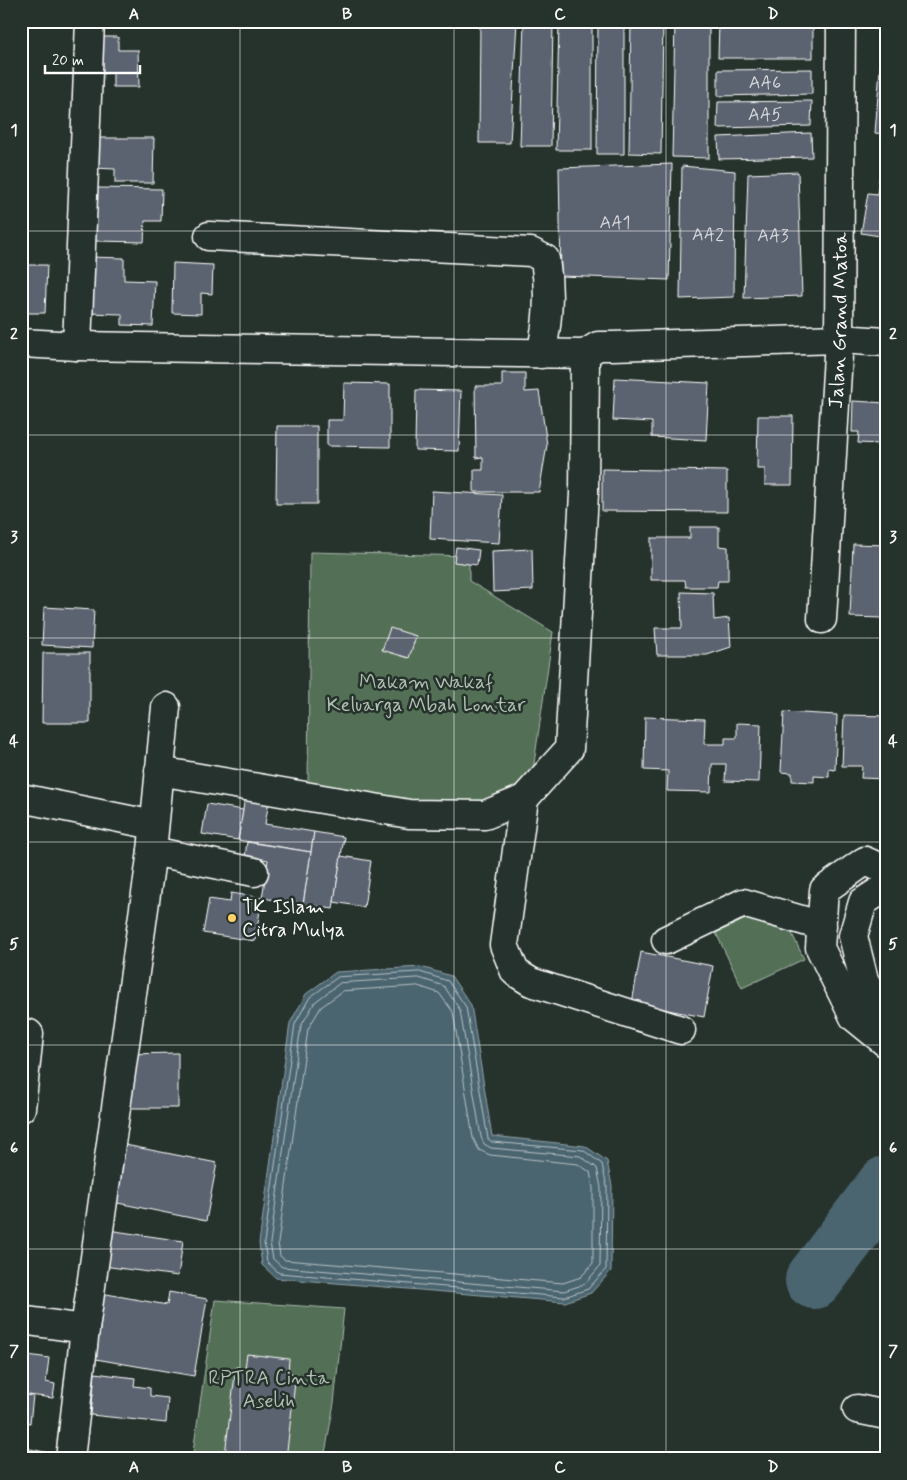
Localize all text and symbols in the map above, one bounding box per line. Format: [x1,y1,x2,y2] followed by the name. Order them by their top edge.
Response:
[129,4,139,25] text: A
[342,4,352,25] text: B
[554,4,566,25] text: C
[767,4,779,25] text: D
[45,42,140,74] scale bar
[52,51,84,71] text: 20 m
[749,71,781,95] house number: AA6
[748,103,782,127] house number: AA5
[10,120,18,141] text: 1
[889,120,897,141] text: 1
[599,211,631,235] house number: AA1
[692,223,724,247] house number: AA2
[757,224,789,248] house number: AA3
[823,231,855,409] street label: Jalan Grand Matoa
[10,324,18,345] text: 2
[889,324,897,345] text: 2
[10,527,18,548] text: 3
[889,527,897,548] text: 3
[326,669,526,719] park label: Makam Wakaf Keluarga Mbah Lontar
[9,731,19,752] text: 4
[888,731,898,752] text: 4
[242,894,345,944] place label: TK Islam Citra Mulya
[226,912,238,924] marker: TK Islam Citra Mulya
[9,934,19,955] text: 5
[888,934,898,955] text: 5
[10,1138,18,1159] text: 6
[889,1138,897,1159] text: 6
[9,1341,19,1362] text: 7
[888,1341,898,1362] text: 7
[208,1365,331,1415] park label: RPTRA Cinta Aselih
[129,1457,139,1478] text: A
[342,1457,352,1478] text: B
[554,1457,566,1478] text: C
[767,1457,779,1478] text: D

